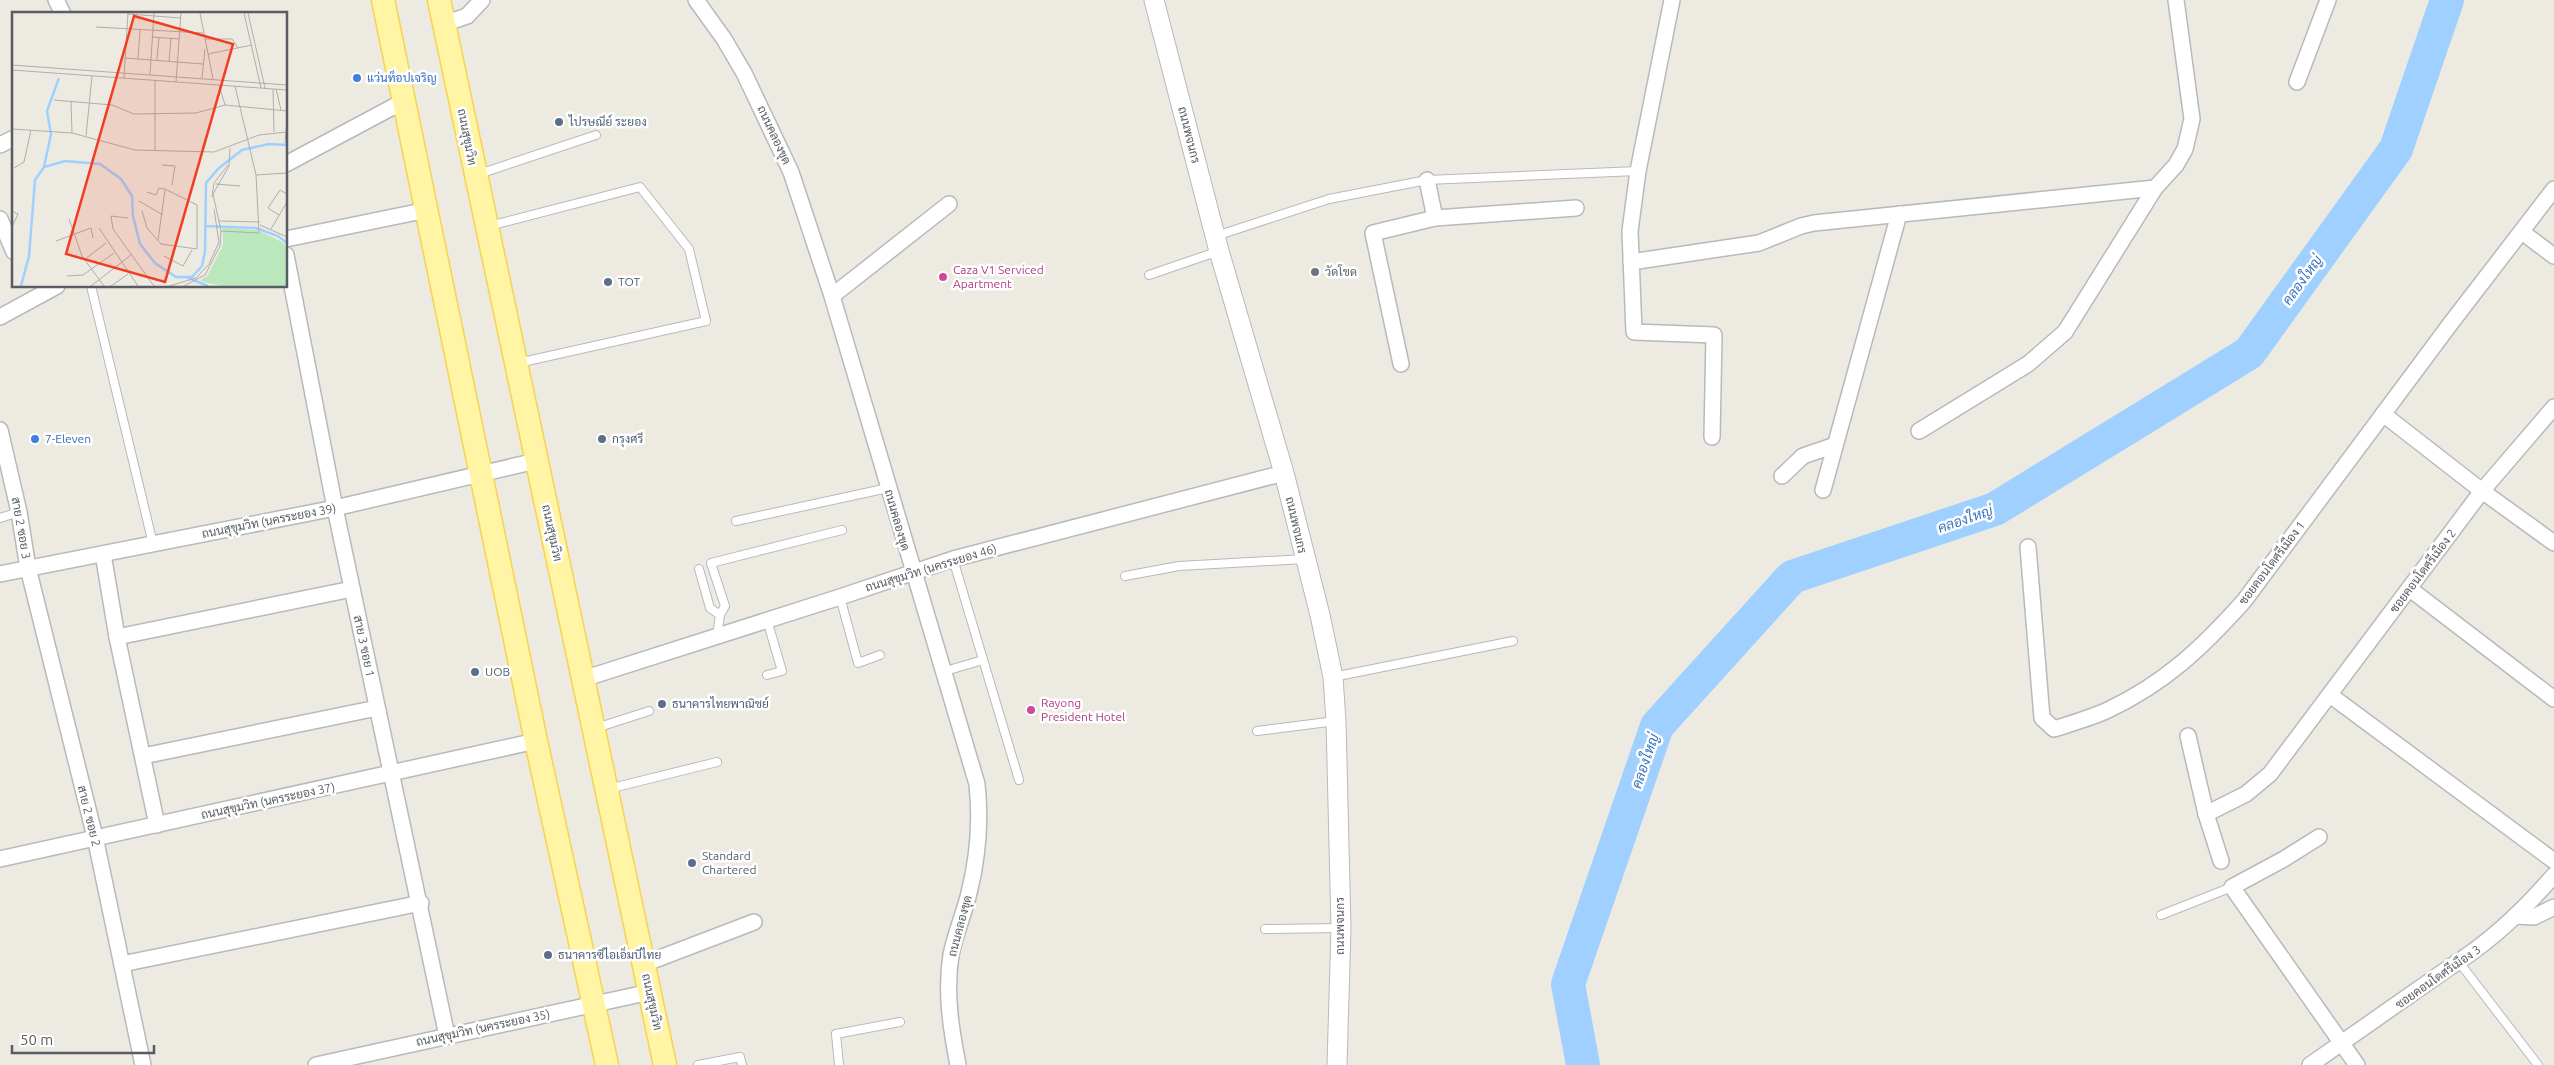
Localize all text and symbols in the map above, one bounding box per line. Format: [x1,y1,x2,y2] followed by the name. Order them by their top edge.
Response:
[12,12,288,288] inset map
[367,69,437,85] place label: แว่นท็อปเจริญ
[351,72,363,84] marker: แว่นท็อปเจริญ
[752,103,794,167] street label: ถนนคลองขุด
[1176,105,1203,165] street label: ถนนพจนกร
[453,107,479,167] street label: ถนนสุขุมวิท
[568,114,647,128] place label: ไปรษณีย์ ระยอง
[553,116,565,128] marker: ไปรษณีย์ ระยอง
[2279,251,2327,308] water label: คลองใหญ่
[953,263,1044,290] place label: Caza V1 Serviced Apartment
[1325,264,1357,278] place label: วัดโขด
[1309,266,1321,278] marker: วัดโขด
[937,271,949,283] marker: Caza V1 Serviced Apartment
[618,275,641,288] place label: TOT
[602,276,614,288] marker: TOT
[612,431,643,448] place label: กรุงศรี
[45,432,91,445] place label: 7-Eleven
[29,433,41,445] marker: 7-Eleven
[596,433,608,445] marker: กรุงศรี
[880,488,912,553] street label: ถนนคลองขุด
[1284,495,1309,555] street label: ถนนพจนกร
[10,496,33,560] street label: สาย 2 ซอย 3
[201,501,338,543] street label: ถนนสุขุมวิท (นครระยอง 39)
[1935,502,1996,537] water label: คลองใหญ่
[537,503,565,563] street label: ถนนสุขุมวิท
[2235,518,2307,607] street label: ซอยคอนโดศรีเมือง 1
[2386,526,2458,615] street label: ซอยคอนโดศรีเมือง 2
[864,541,999,597] street label: ถนนสุขุมวิท (นครระยอง 46)
[352,614,377,678] street label: สาย 3 ซอย 1
[485,665,510,678] place label: UOB
[469,666,481,678] marker: UOB
[672,696,769,710] place label: ธนาคารไทยพาณิชย์
[1041,696,1125,723] place label: Rayong President Hotel
[656,698,668,710] marker: ธนาคารไทยพาณิชย์
[1025,704,1037,716] marker: Rayong President Hotel
[1628,730,1663,791] water label: คลองใหญ่
[200,780,337,824] street label: ถนนสุขุมวิท (นครระยอง 37)
[76,784,103,848] street label: สาย 2 ซอย 2
[702,849,756,876] place label: Standard Chartered
[686,857,698,869] marker: Standard Chartered
[945,894,977,959] street label: ถนนคลองขุด
[1333,897,1346,955] street label: ถนนพจนกร
[2392,941,2483,1011] street label: ซอยคอนโดศรีเมือง 3
[558,946,661,961] place label: ธนาคารซีไอเอ็มบีไทย
[542,949,554,961] marker: ธนาคารซีไอเอ็มบีไทย
[637,972,665,1032] street label: ถนนสุขุมวิท
[415,1007,552,1051] street label: ถนนสุขุมวิท (นครระยอง 35)
[12,1022,155,1054] scale bar
[20,1031,53,1048] text: 50 m

